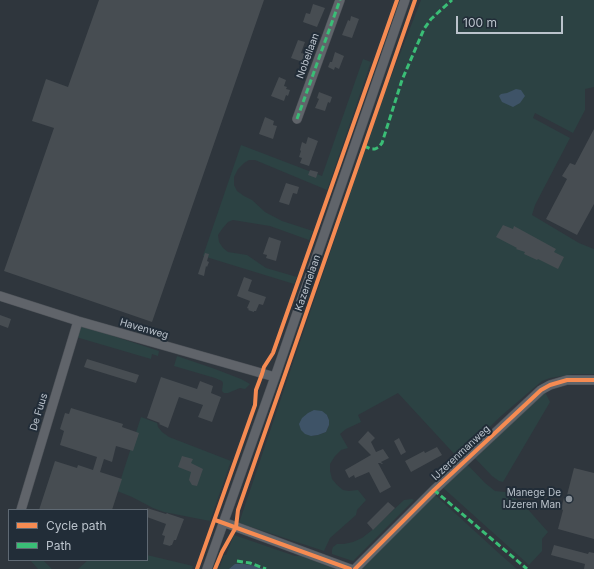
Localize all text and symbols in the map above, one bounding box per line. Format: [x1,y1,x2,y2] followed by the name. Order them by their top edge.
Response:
[458,8,565,34] scale bar
[463,15,497,30] text: 100 m
[294,32,322,80] street label: Nobellaan
[293,253,323,313] street label: Kazernelaan
[118,316,170,342] street label: Havenweg
[28,392,50,432] street label: De Fuus
[429,423,493,483] street label: IJzerenmanweg
[503,487,561,510] place label: Manege De IJzeren Man
[564,494,574,504] marker: Manege De IJzeren Man
[8,509,148,561] legend
[46,518,107,533] text: Cycle path
[46,538,71,553] text: Path

